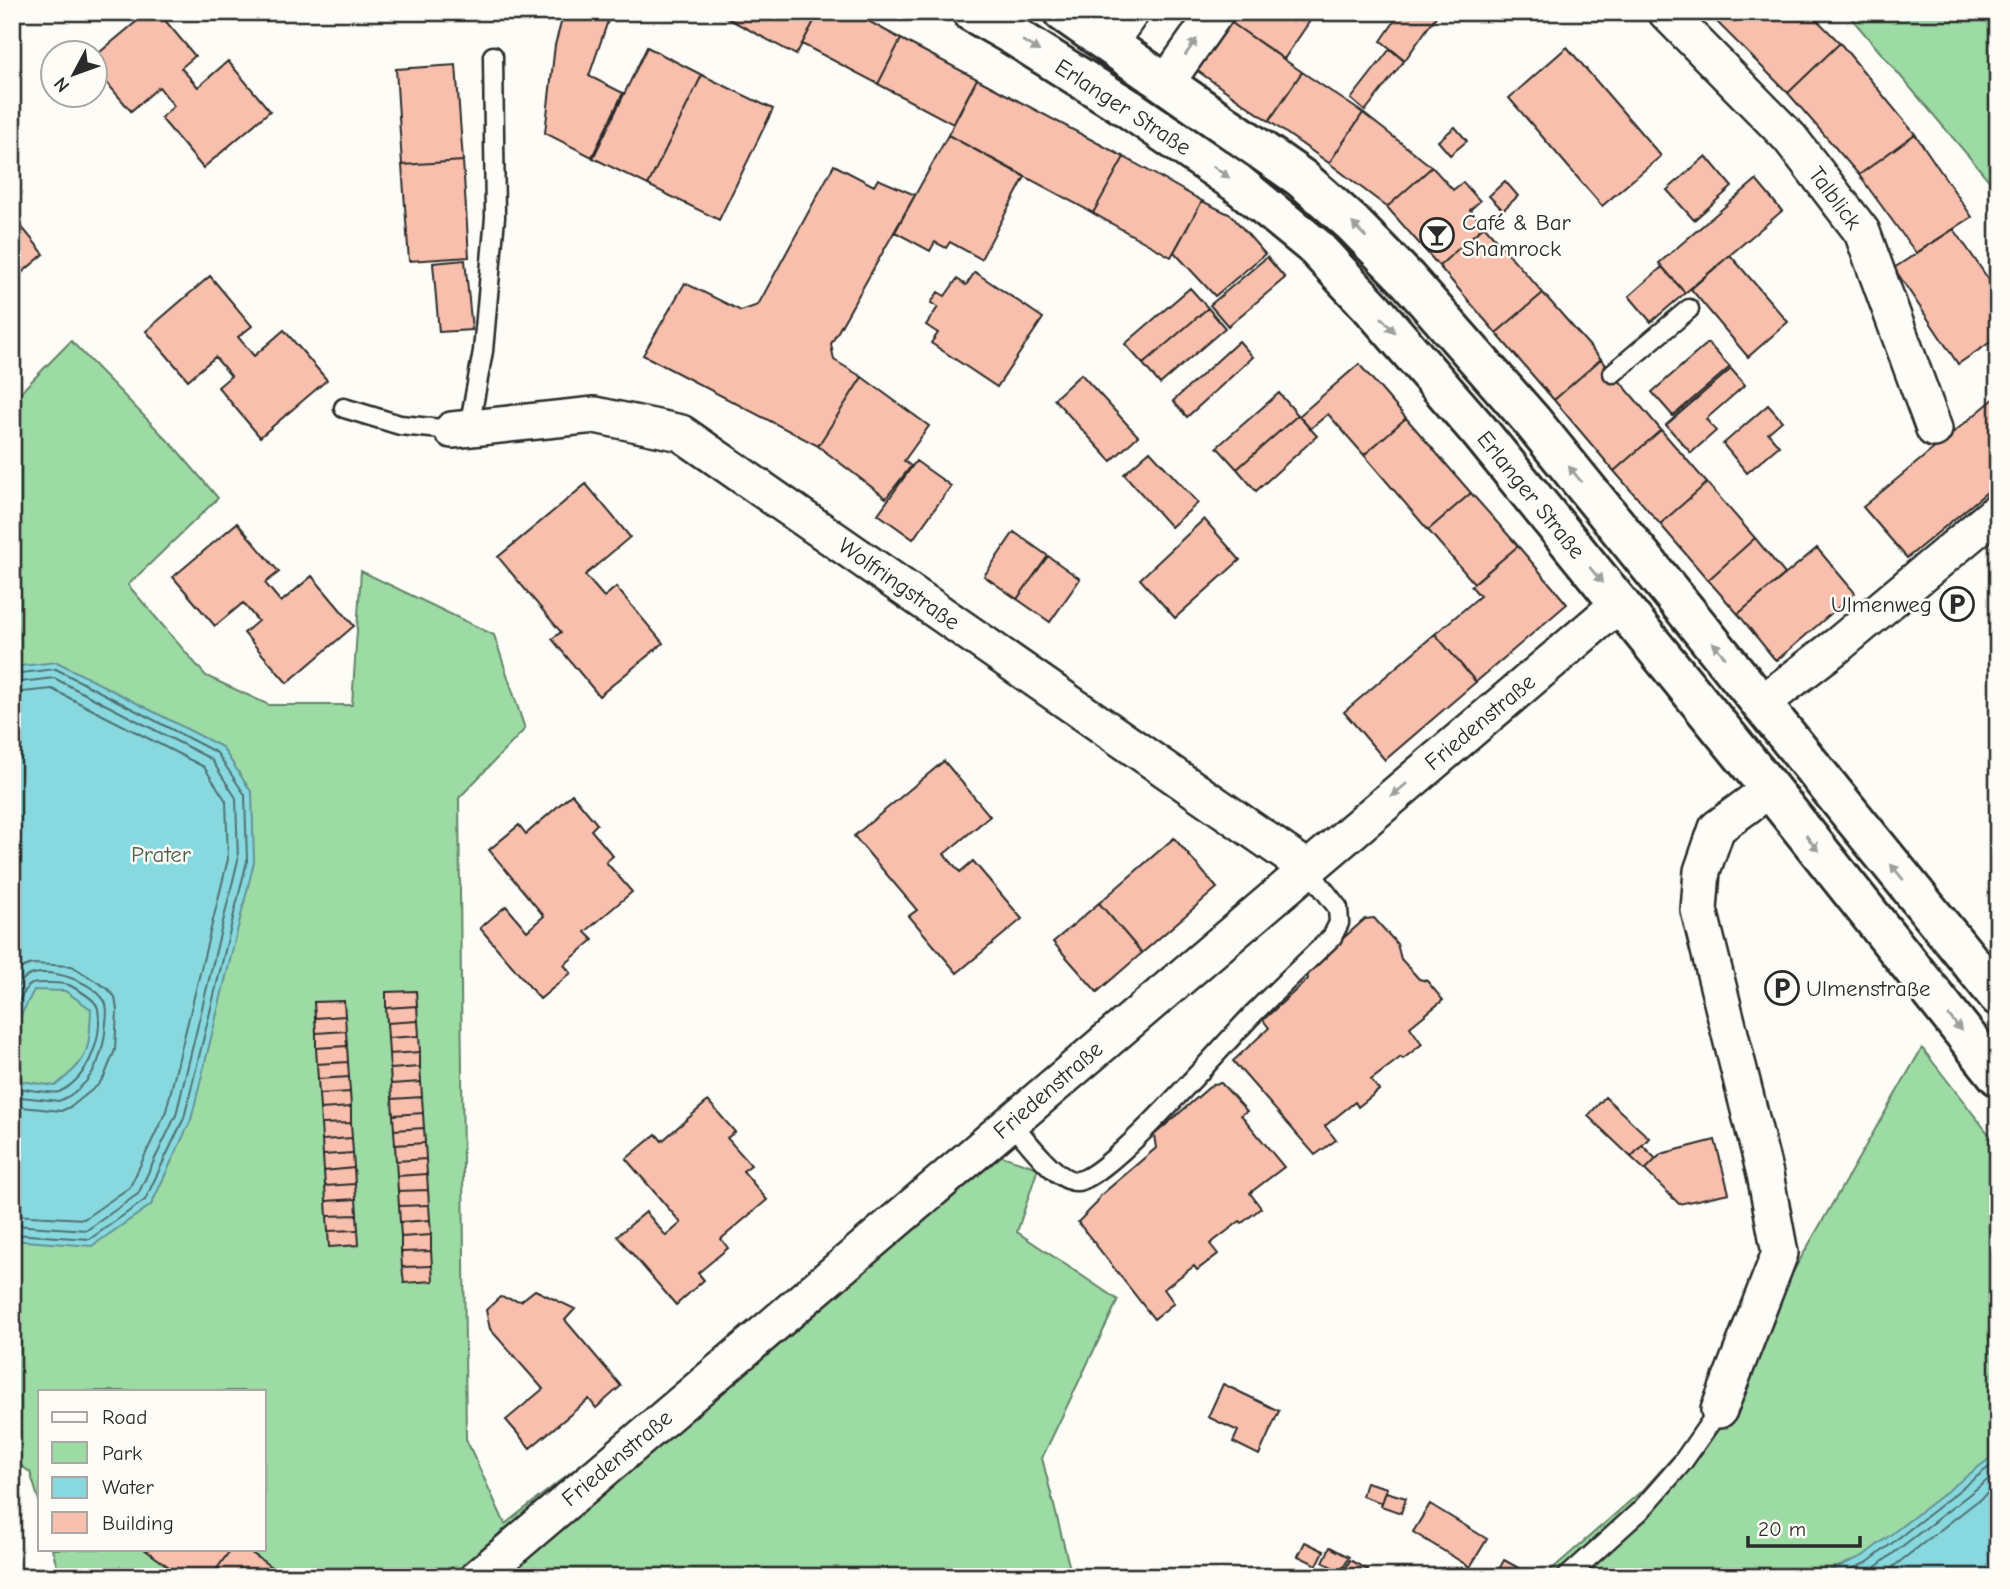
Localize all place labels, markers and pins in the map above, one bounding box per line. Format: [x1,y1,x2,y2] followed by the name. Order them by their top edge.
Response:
[1462,209,1572,262] place label: Café & Bar Shamrock
[1418,216,1456,254] bar icon: Café & Bar Shamrock
[1938,585,1976,623] parking icon: Ulmenweg
[1831,591,1932,618] place label: Ulmenweg
[1763,969,1801,1007] parking icon: Ulmenstraße
[1806,975,1931,1002] place label: Ulmenstraße

